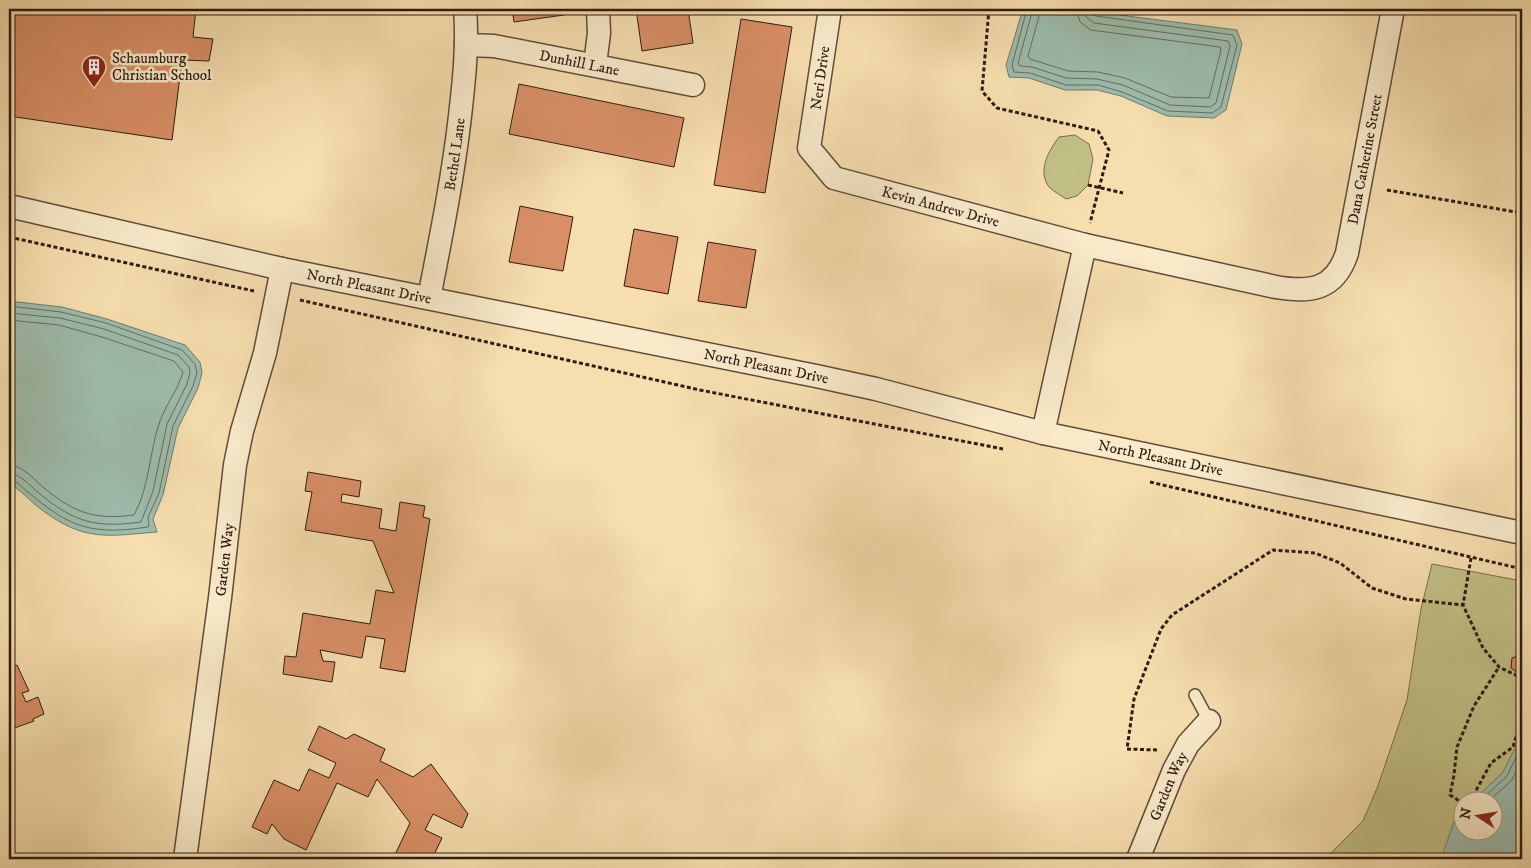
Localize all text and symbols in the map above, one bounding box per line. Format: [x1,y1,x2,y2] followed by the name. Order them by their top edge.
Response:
[807,45,834,111] street label: Neri Drive
[537,46,621,80] street label: Dunhill Lane
[112,49,212,85] place label: Schaumburg Christian School
[81,54,107,88] building icon: Schaumburg Christian School
[1344,92,1387,226] street label: Dana Catherine Street
[440,117,470,192] street label: Bethel Lane
[880,182,1001,232] street label: Kevin Andrew Drive
[305,265,433,309] street label: North Pleasant Drive
[702,345,830,388] street label: North Pleasant Drive
[1096,436,1225,480] street label: North Pleasant Drive
[211,521,238,597] street label: Garden Way
[1146,748,1193,824] street label: Garden Way
[1454,790,1504,840] north arrow
[1456,806,1476,821] text: N

